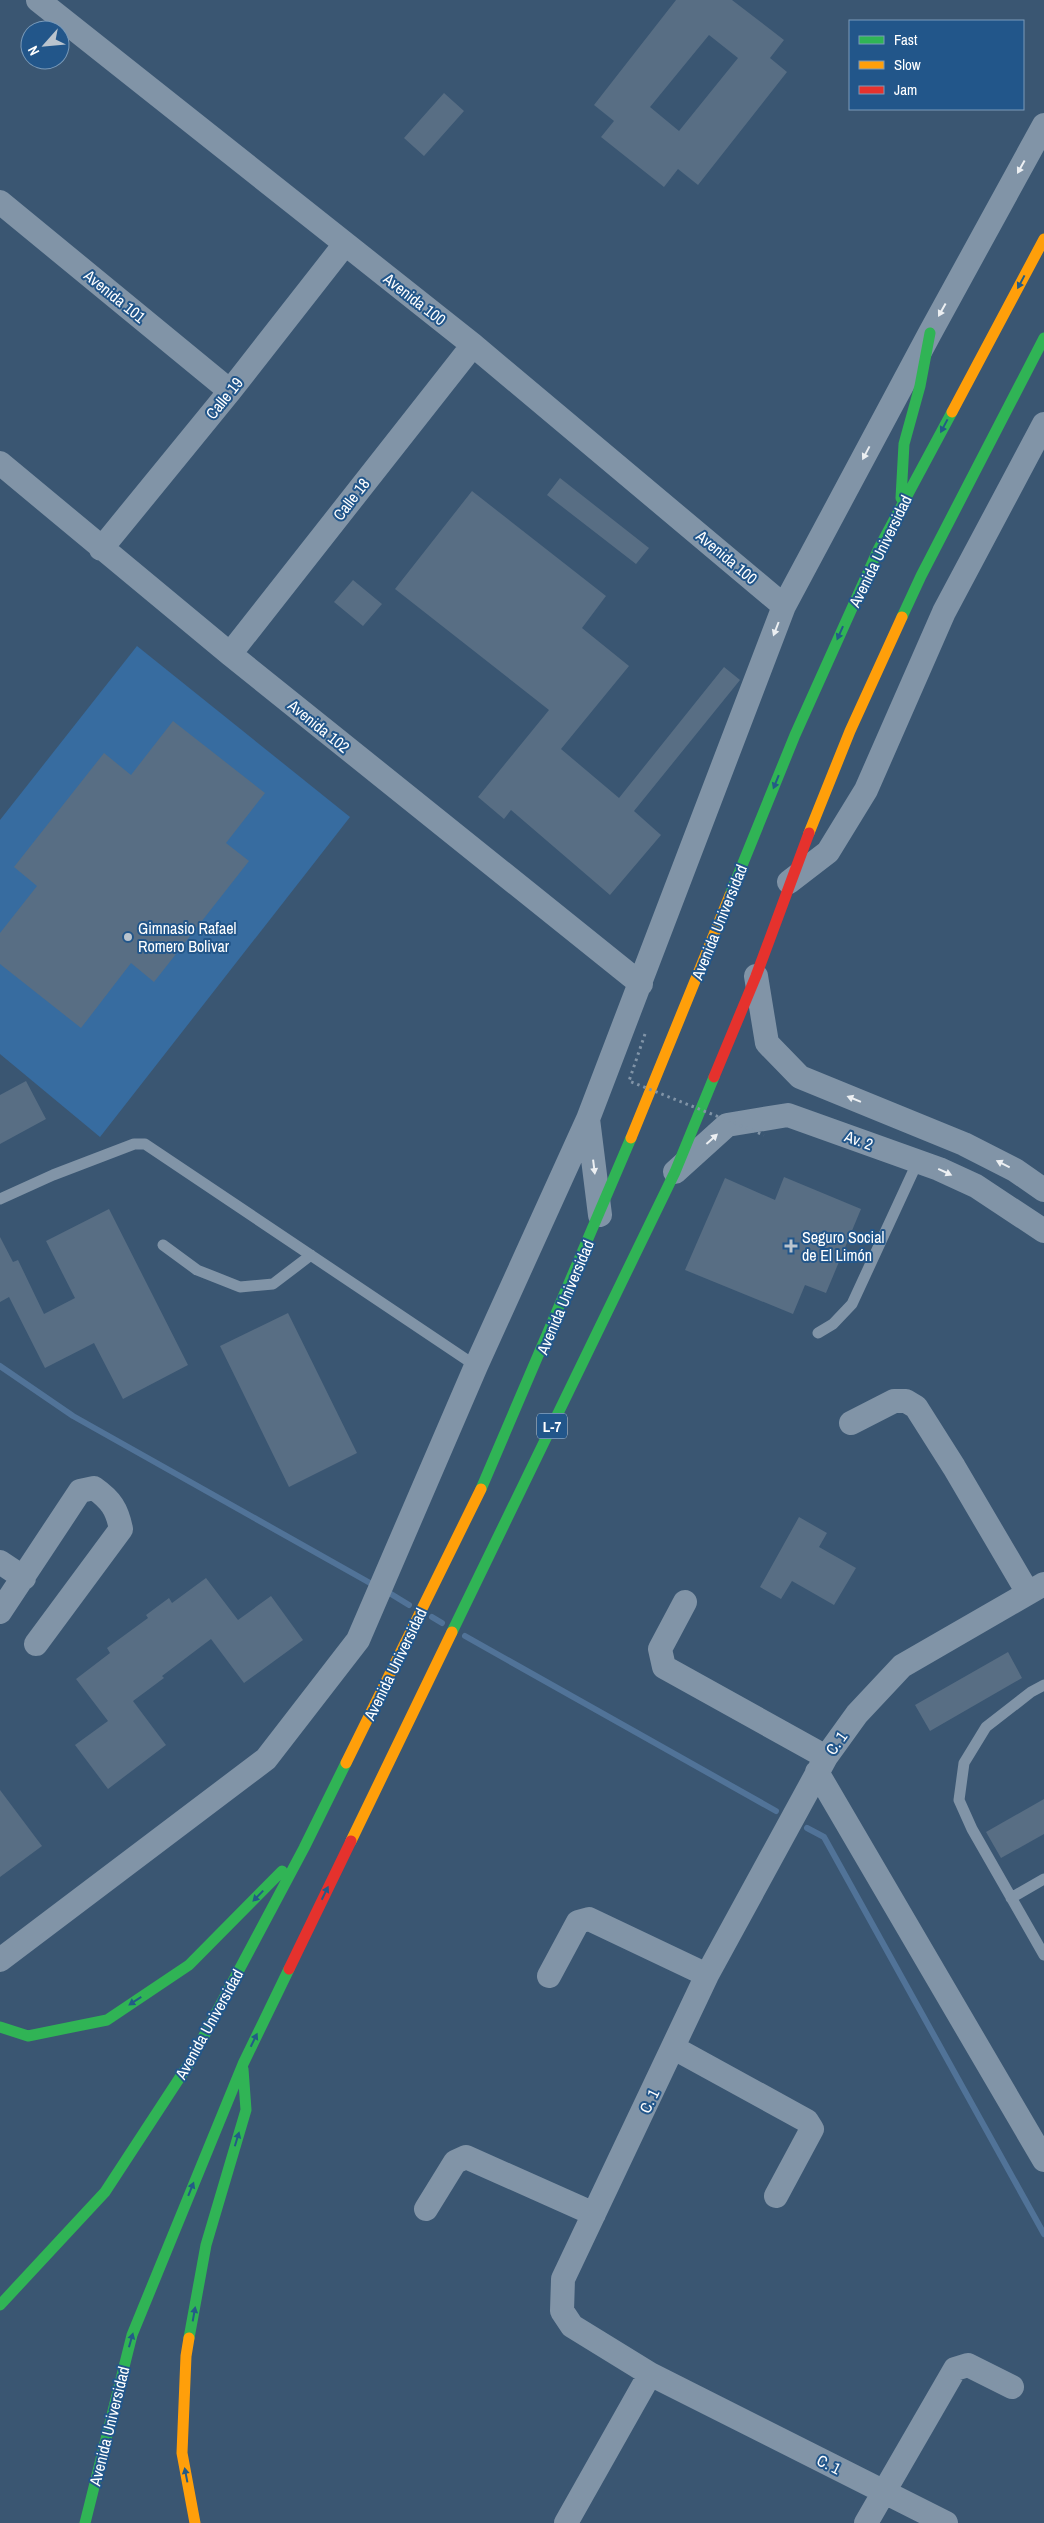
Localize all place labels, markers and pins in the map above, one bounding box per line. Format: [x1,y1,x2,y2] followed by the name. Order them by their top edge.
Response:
[138,917,237,957] place label: Gimnasio Rafael Romero Bolivar
[122,931,134,943] marker: Gimnasio Rafael Romero Bolivar
[802,1226,885,1266] place label: Seguro Social de El Limón
[784,1239,798,1253] marker: Seguro Social de El Limón

